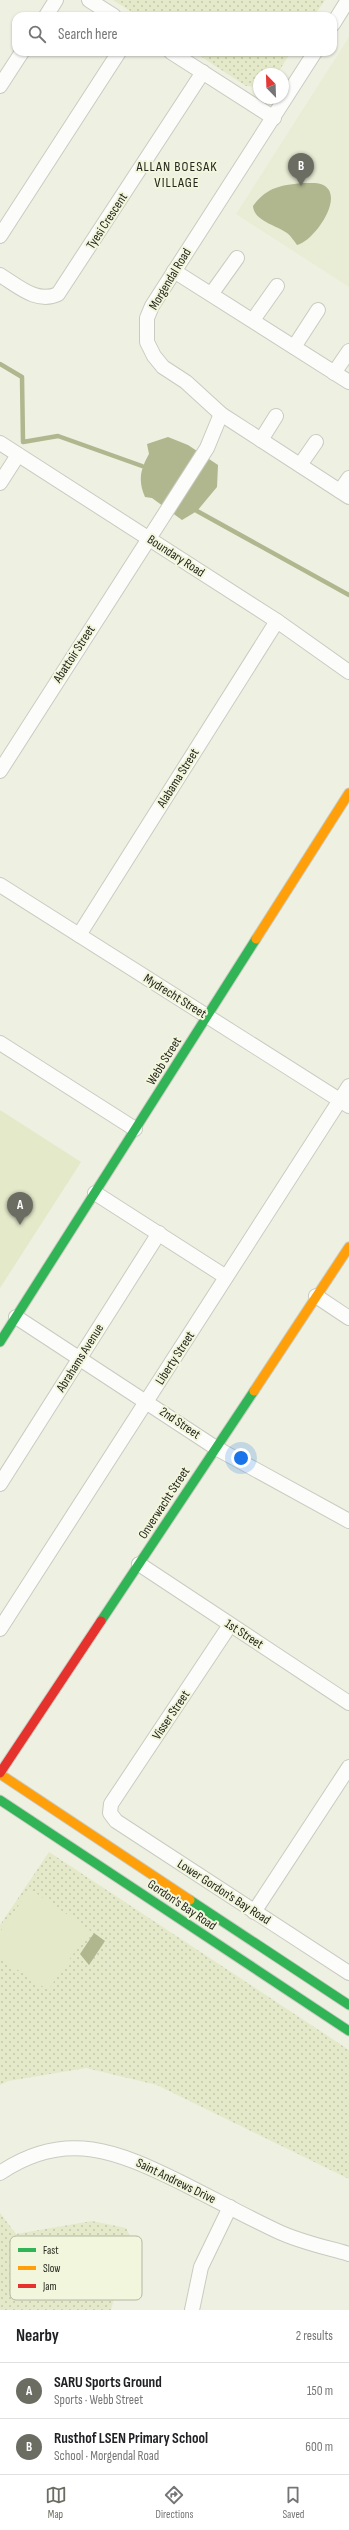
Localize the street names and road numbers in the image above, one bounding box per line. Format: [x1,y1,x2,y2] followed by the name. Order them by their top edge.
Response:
[83,190,131,252] street label: Tyesi Crescent
[145,245,195,313] street label: Morgendal Road
[144,532,208,580] street label: Boundary Road
[49,622,98,686] street label: Abattoir Street
[153,746,202,811] street label: Alabama Street
[141,970,209,1022] street label: Mydrecht Street
[143,1034,185,1088] street label: Webb Street
[52,1321,107,1396] street label: Abrahams Avenue
[152,1328,198,1388] street label: Liberty Street
[157,1404,203,1442] street label: 2nd Street
[135,1464,193,1542] street label: Onverwacht Street
[222,1616,266,1652] street label: 1st Street
[149,1687,193,1743] street label: Visser Street
[175,1856,273,1928] street label: Lower Gordon's Bay Road
[145,1876,219,1934] street label: Gordon's Bay Road
[133,2155,219,2207] street label: Saint Andrews Drive

